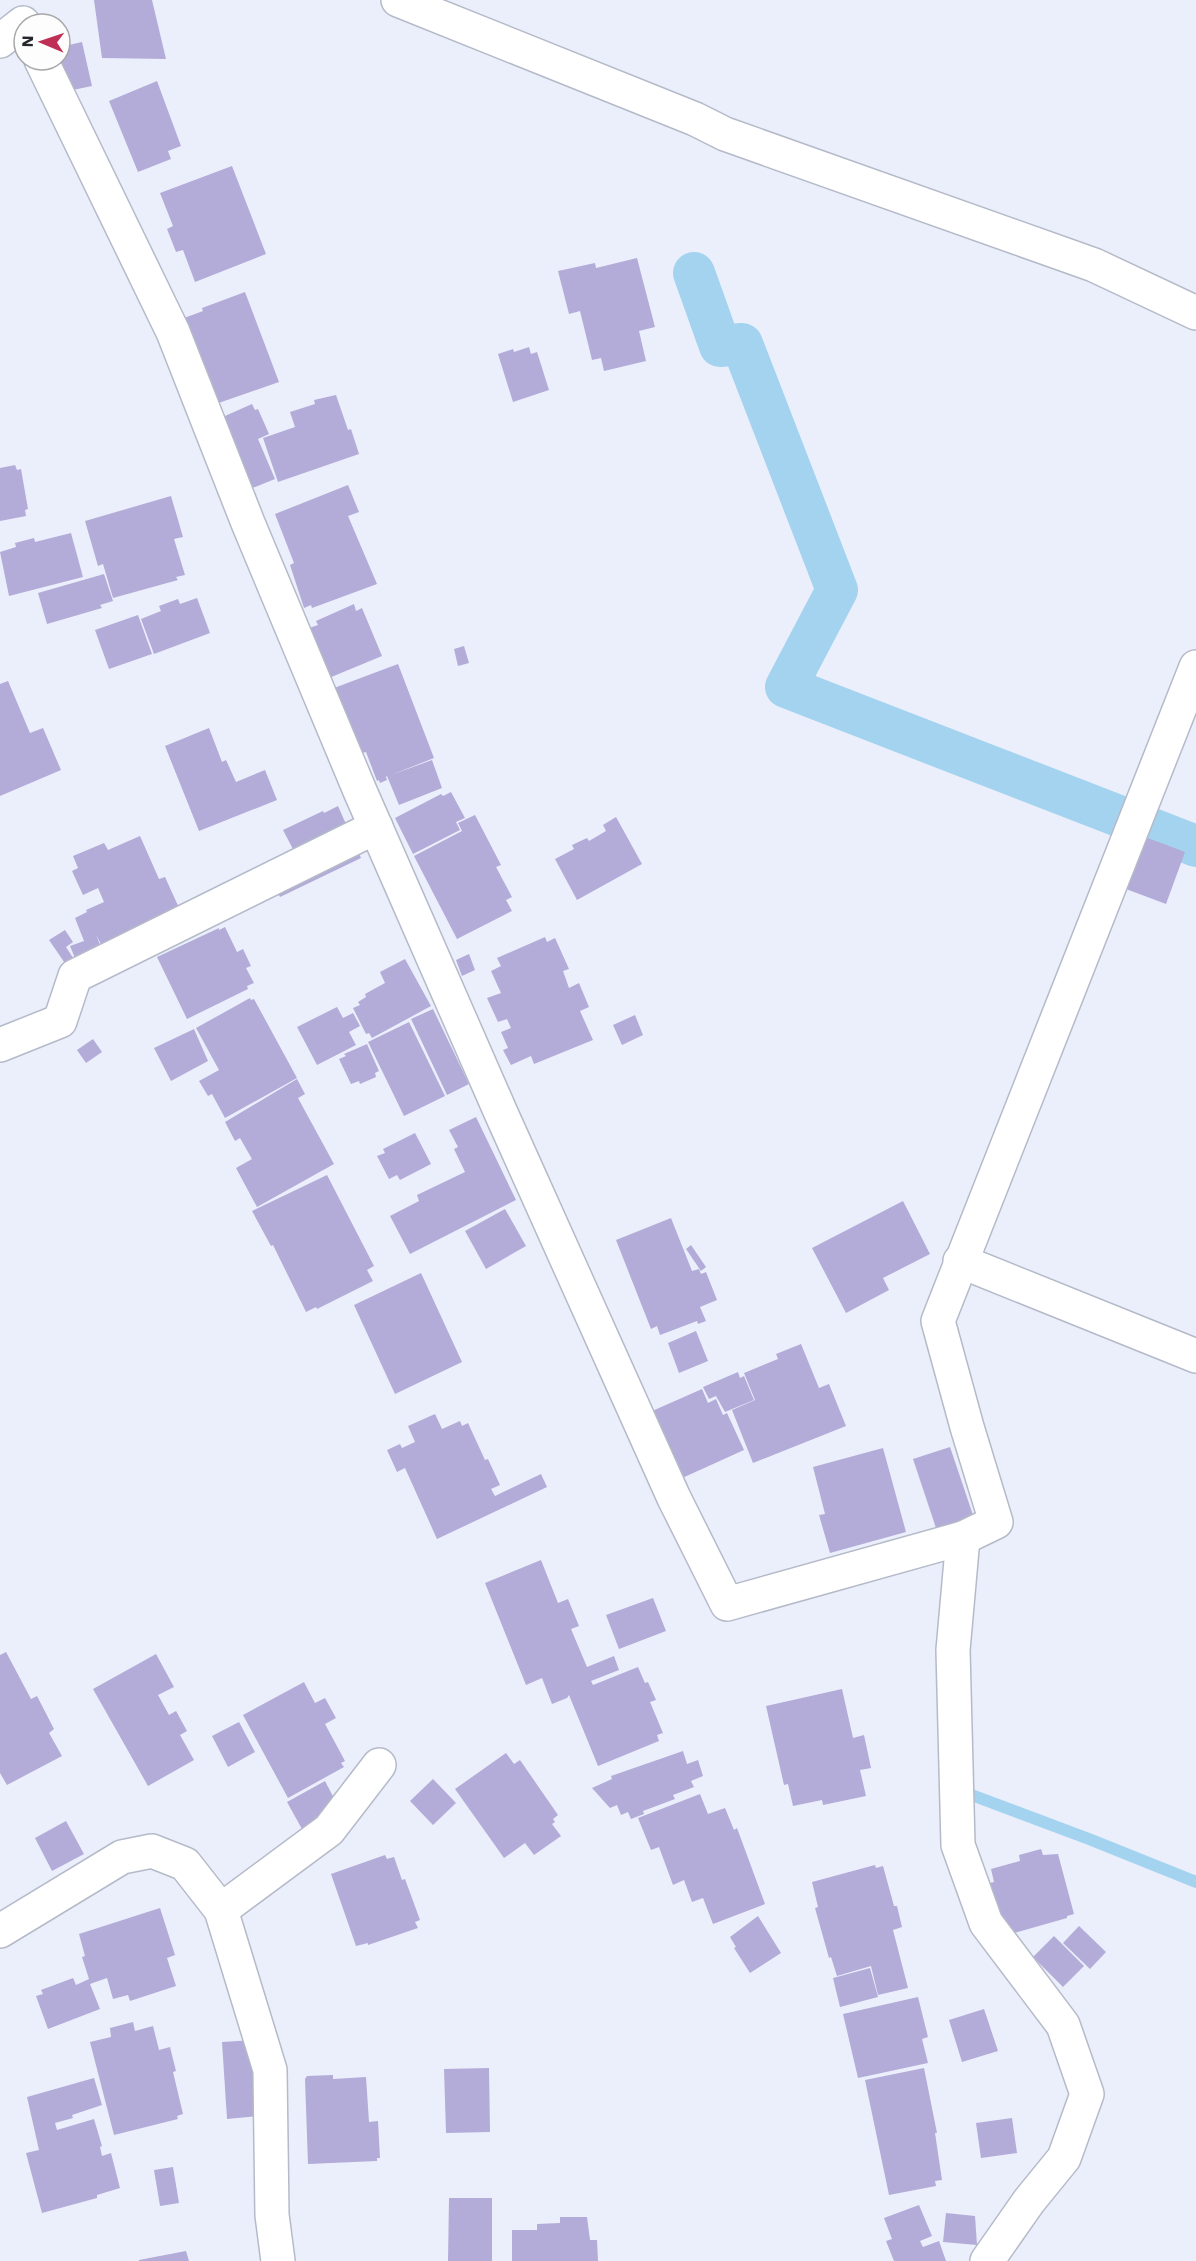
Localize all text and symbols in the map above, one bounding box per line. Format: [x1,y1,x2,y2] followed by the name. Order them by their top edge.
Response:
[12,12,72,72] north arrow
[18,35,37,48] text: N

